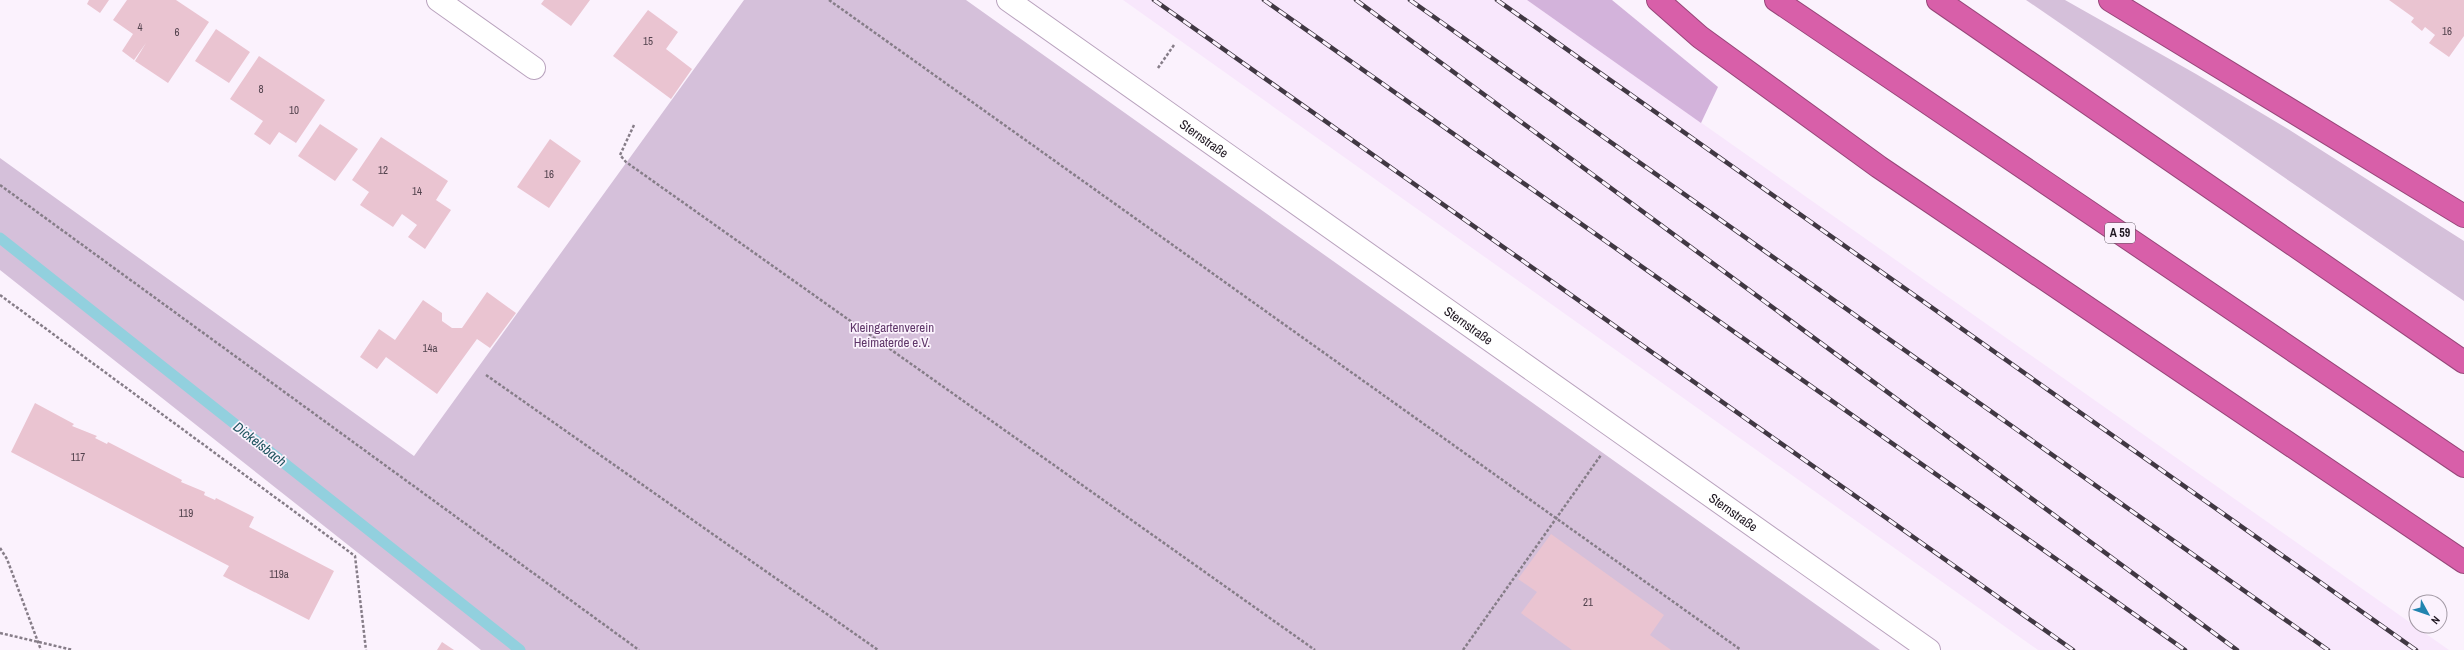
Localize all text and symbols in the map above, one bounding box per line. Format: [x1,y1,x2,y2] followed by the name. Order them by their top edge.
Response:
[137,20,143,34] house number: 4
[2442,24,2452,38] house number: 16
[174,25,180,39] house number: 6
[643,34,653,48] house number: 15
[258,82,264,96] house number: 8
[289,103,299,117] house number: 10
[1176,115,1232,161] street label: Sternstraße
[378,163,388,177] house number: 12
[544,167,554,181] house number: 16
[412,184,422,198] house number: 14
[2105,223,2135,243] road number: A 59
[1441,302,1497,348] street label: Sternstraße
[850,319,934,351] park label: Kleingartenverein Heimaterde e.V.
[422,341,438,355] house number: 14a
[230,418,290,470] water label: Dickelsbach
[71,450,85,464] house number: 117
[1706,489,1761,535] street label: Sternstraße
[179,506,193,520] house number: 119
[269,567,289,581] house number: 119a
[2408,594,2448,634] north arrow
[1583,595,1593,609] house number: 21
[2428,613,2443,627] text: N

